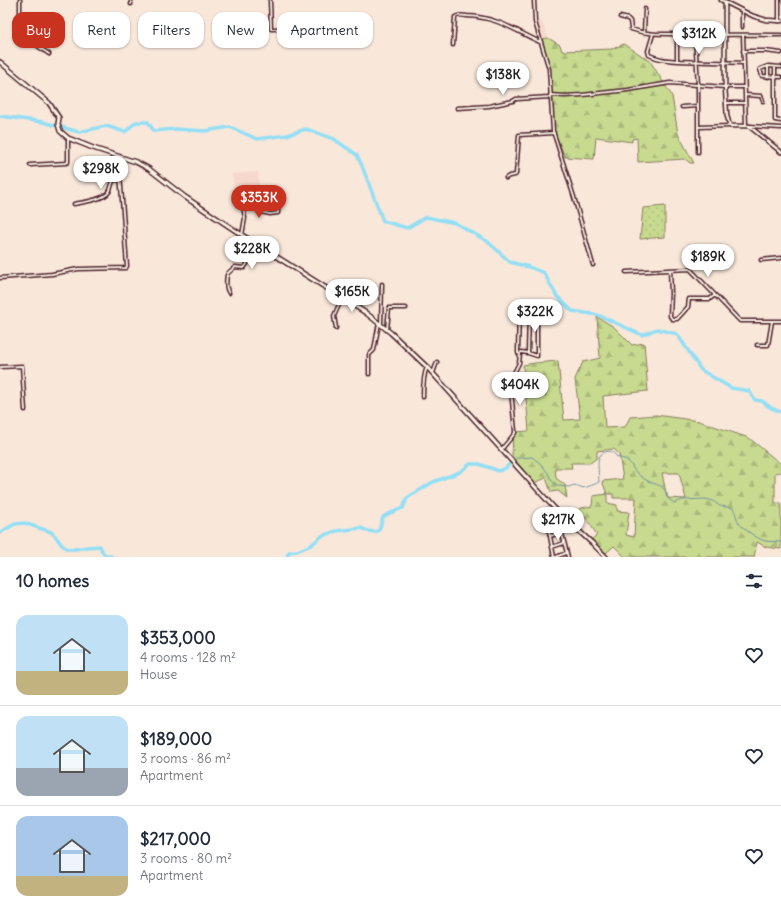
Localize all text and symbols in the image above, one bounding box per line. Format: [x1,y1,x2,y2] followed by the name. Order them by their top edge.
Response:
[12,12,65,48] chip: Buy
[73,12,130,48] chip: Rent
[138,12,204,48] chip: Filters
[212,12,269,48] chip: New
[277,12,373,48] chip: Apartment
[671,21,727,55] pin: $312K
[682,25,716,42] text: $312K
[475,62,531,96] pin: $138K
[485,66,521,83] text: $138K
[73,156,129,190] pin: $298K
[82,160,120,177] text: $298K
[231,185,287,219] pin: $353K
[240,189,278,206] text: $353K
[224,236,280,270] pin: $228K
[234,240,270,257] text: $228K
[680,244,736,278] pin: $189K
[690,248,726,265] text: $189K
[324,279,380,313] pin: $165K
[334,283,370,300] text: $165K
[507,299,563,333] pin: $322K
[517,303,553,320] text: $322K
[492,372,548,406] pin: $404K
[501,376,539,393] text: $404K
[530,507,586,541] pin: $217K
[541,511,575,528] text: $217K
[16,570,89,592] text: 10 homes
[743,570,765,592] icon: filters
[140,627,216,649] text: $353,000
[48,631,96,679] icon: home
[743,644,765,666] icon: heart
[140,649,236,666] text: 4 rooms · 128 m²
[140,666,177,683] text: House
[140,728,212,750] text: $189,000
[48,732,96,780] icon: home
[743,745,765,767] icon: heart
[140,750,231,767] text: 3 rooms · 86 m²
[140,767,203,784] text: Apartment
[140,828,211,850] text: $217,000
[48,832,96,880] icon: home
[743,845,765,867] icon: heart
[140,850,232,867] text: 3 rooms · 80 m²
[140,867,203,884] text: Apartment

